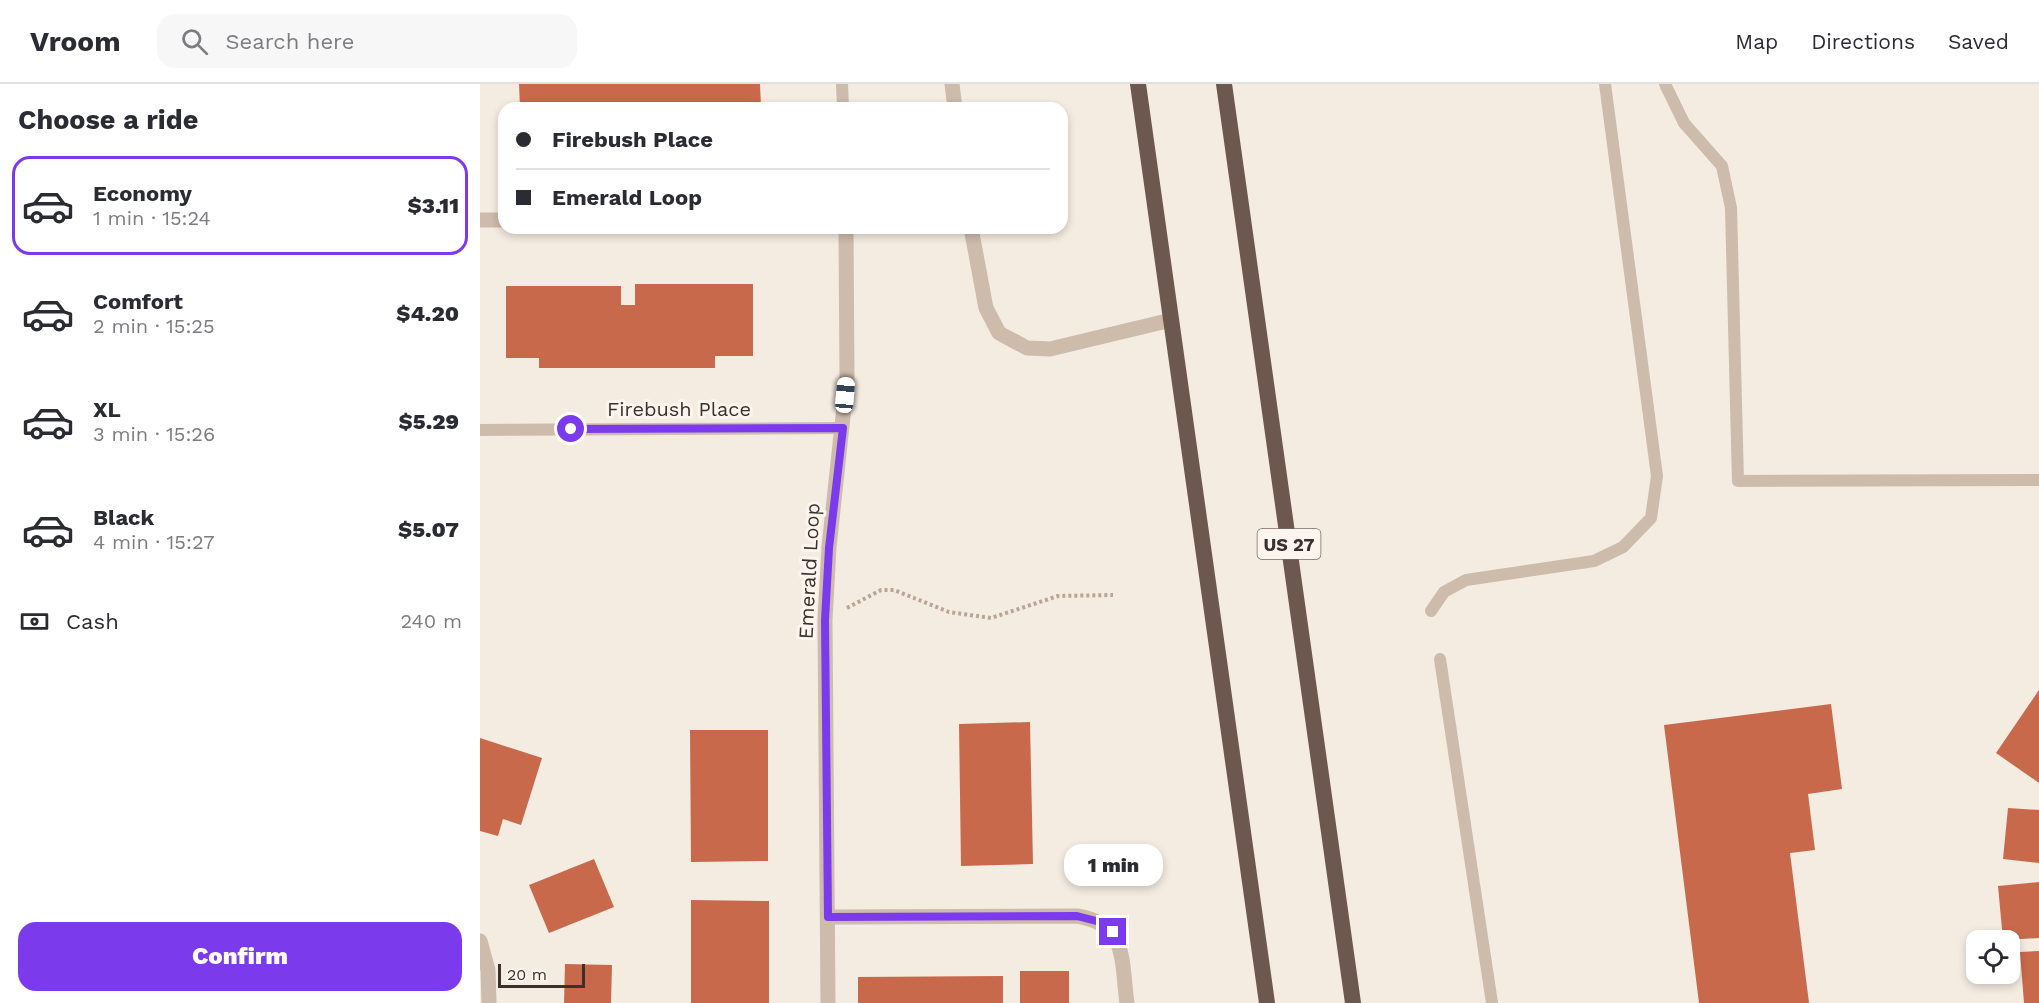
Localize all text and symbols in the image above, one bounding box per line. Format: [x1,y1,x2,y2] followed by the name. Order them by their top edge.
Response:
[157,14,577,68] search box
[30,25,121,58] text: Vroom
[178,25,211,58] icon: search
[226,29,354,54] text: Search here
[1735,29,1778,54] text: Map
[1811,29,1915,54] text: Directions
[1948,29,2009,54] text: Saved
[18,104,198,136] text: Choose a ride
[552,127,713,152] text: Firebush Place
[21,179,75,233] icon: car
[93,181,192,206] text: Economy
[552,185,702,210] text: Emerald Loop
[408,193,459,218] text: $3.11
[93,206,211,230] text: 1 min · 15:24
[21,287,75,341] icon: car
[93,289,183,314] text: Comfort
[396,301,459,326] text: $4.20
[93,314,215,338] text: 2 min · 15:25
[834,376,856,414] car
[21,395,75,449] icon: car
[93,397,121,422] text: XL
[607,397,751,421] street label: Firebush Place
[399,409,459,434] text: $5.29
[557,415,584,442] route start
[93,422,215,446] text: 3 min · 15:26
[793,502,825,640] street label: Emerald Loop
[21,503,75,557] icon: car
[93,505,154,530] text: Black
[398,517,459,542] text: $5.07
[1258,529,1320,559] road number: US 27
[93,530,214,554] text: 4 min · 15:27
[18,605,51,638] icon: cash
[66,609,119,634] text: Cash
[400,609,462,633] text: 240 m
[1064,845,1162,887] callout: 1 min
[1088,853,1139,877] text: 1 min
[1099,918,1126,945] route end
[18,922,462,991] button: Confirm
[1966,930,2020,984] map controls
[1966,930,2020,984] button: locate
[498,961,585,988] scale bar
[507,965,547,984] text: 20 m

